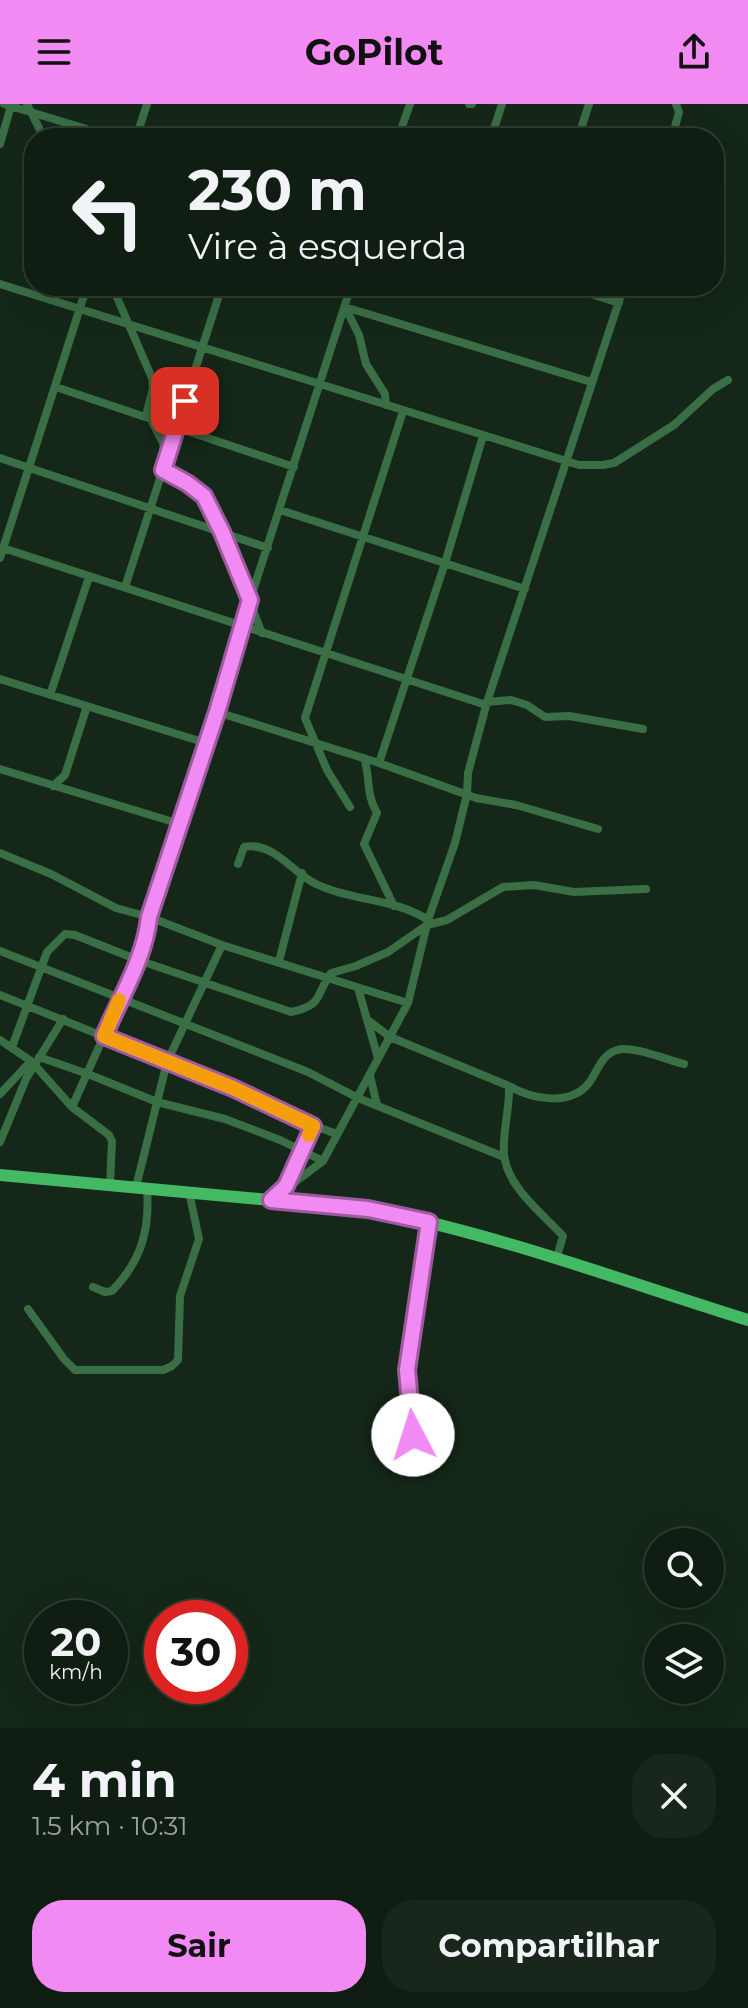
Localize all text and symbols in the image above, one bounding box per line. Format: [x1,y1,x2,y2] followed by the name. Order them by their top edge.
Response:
[32,30,76,74] icon: menu
[305,30,443,74] text: GoPilot
[672,30,716,74] icon: share
[188,156,367,224] text: 230 m
[56,160,160,264] icon: left
[188,224,467,268] text: Vire à esquerda
[151,367,219,435] pin
[163,379,207,423] icon: arrive
[371,1393,455,1477] position arrow
[644,1528,724,1704] map controls
[644,1528,724,1608] button: search
[144,1600,248,1704] speed limit sign: 30
[51,1617,101,1666] text: 20
[644,1624,724,1704] button: layers
[49,1660,103,1684] text: km/h
[32,1751,177,1809] text: 4 min
[632,1754,716,1838] button: close
[32,1810,188,1842] text: 1.5 km · 10:31
[32,1900,366,1992] button: Sair
[382,1900,716,1992] button: Compartilhar

